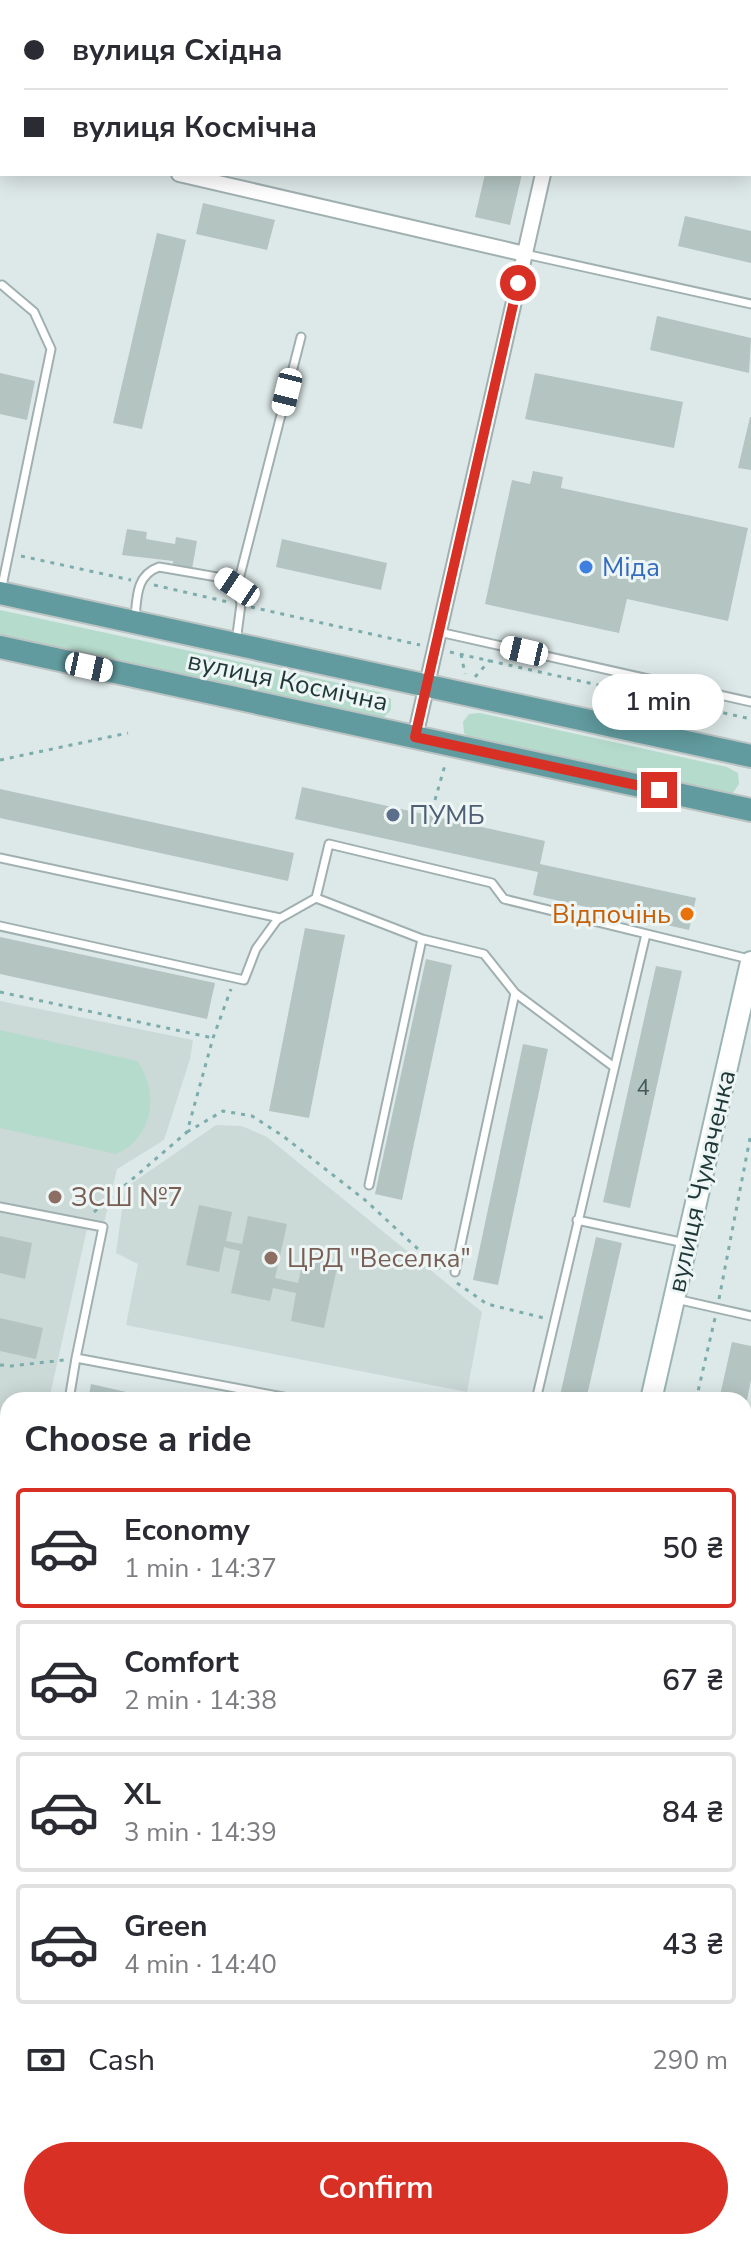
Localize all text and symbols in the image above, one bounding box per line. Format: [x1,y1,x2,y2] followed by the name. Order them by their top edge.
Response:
[72,30,283,71] text: вулиця Східна
[72,107,317,148] text: вулиця Космічна
[500,265,536,301] route start
[270,366,304,418] car
[602,550,660,585] place label: Міда
[577,558,595,576] marker: Міда
[210,564,264,610] car
[498,634,550,668] car
[184,643,391,720] street label: вулиця Космічна
[63,650,115,684] car
[593,674,725,730] callout: 1 min
[625,684,691,719] text: 1 min
[641,772,677,808] route end
[409,798,485,833] place label: ПУМБ
[384,806,402,824] marker: ПУМБ
[552,897,671,932] place label: Відпочінь
[678,905,696,923] marker: Відпочінь
[659,1067,744,1296] street label: вулиця Чумаченка
[636,1073,650,1103] house number: 4
[71,1180,183,1215] place label: ЗСШ №7
[46,1188,64,1206] marker: ЗСШ №7
[287,1241,471,1276] place label: ЦРД "Веселка"
[262,1249,280,1267] marker: ЦРД "Веселка"
[24,1415,252,1464] text: Choose a ride
[124,1510,250,1551] text: Economy
[28,1512,100,1584] icon: car
[662,1528,724,1569] text: 50 ₴
[124,1551,277,1586] text: 1 min · 14:37
[124,1642,239,1683] text: Comfort
[28,1644,100,1716] icon: car
[662,1660,724,1701] text: 67 ₴
[124,1683,277,1718] text: 2 min · 14:38
[124,1774,161,1815] text: XL
[28,1776,100,1848] icon: car
[662,1792,724,1833] text: 84 ₴
[124,1815,277,1850] text: 3 min · 14:39
[124,1906,208,1947] text: Green
[28,1908,100,1980] icon: car
[662,1924,724,1965] text: 43 ₴
[124,1947,277,1982] text: 4 min · 14:40
[24,2038,68,2082] icon: cash
[88,2040,155,2081] text: Cash
[652,2043,728,2078] text: 290 m
[24,2142,728,2234] button: Confirm

